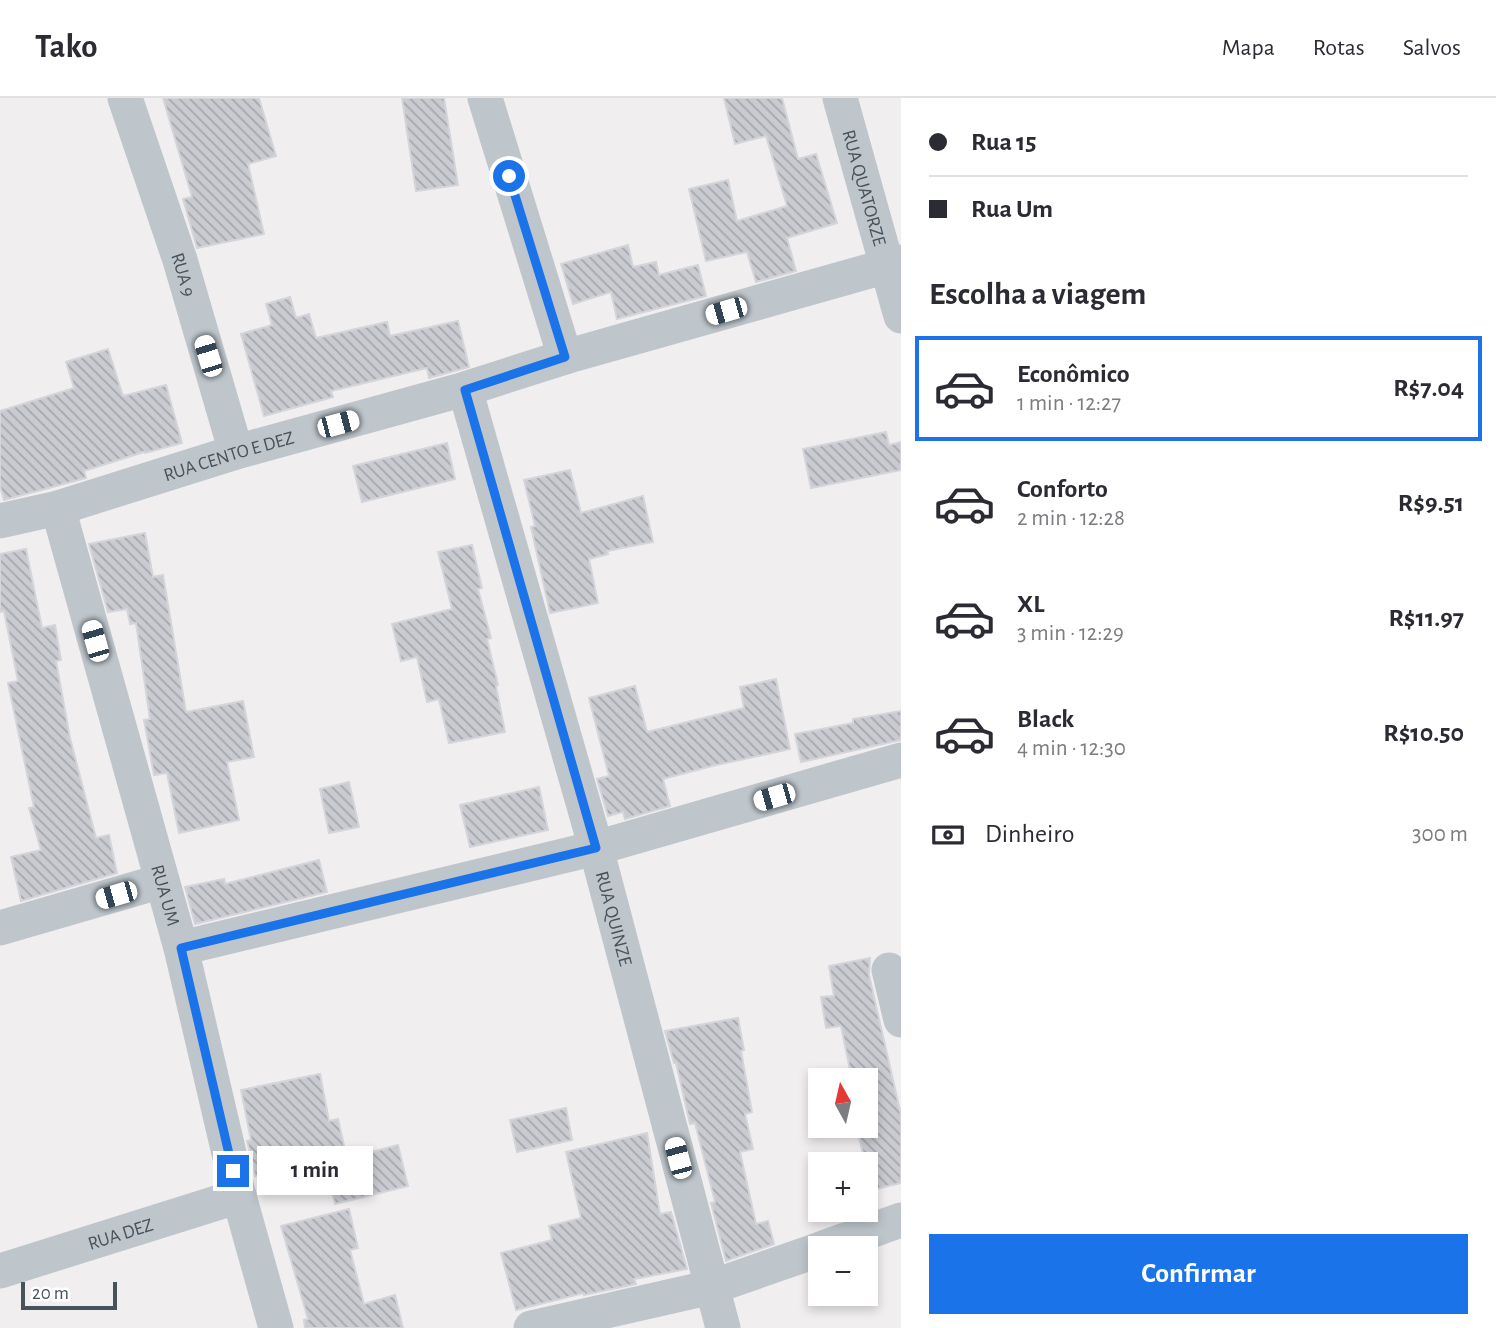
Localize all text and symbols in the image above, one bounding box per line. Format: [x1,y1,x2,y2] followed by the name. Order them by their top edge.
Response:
[35,31,98,64] text: Tako
[1222,36,1275,60] text: Mapa
[1313,36,1365,60] text: Rotas
[1403,36,1461,60] text: Salvos
[838,128,889,248] street label: RUA QUATORZE
[971,129,1037,155] text: Rua 15
[493,160,525,192] route start
[971,196,1053,222] text: Rua Um
[167,250,198,299] street label: RUA 9
[929,278,1146,310] text: Escolha a viagem
[703,295,750,327] car
[192,333,225,379] car
[933,357,996,420] icon: car
[1017,361,1130,387] text: Econômico
[1393,375,1464,401] text: R$7.04
[1017,392,1121,415] text: 1 min · 12:27
[315,408,362,440] car
[161,428,296,485] street label: RUA CENTO E DEZ
[933,472,996,535] icon: car
[1017,476,1108,502] text: Conforto
[1398,490,1464,516] text: R$9.51
[1017,507,1125,530] text: 2 min · 12:28
[933,587,996,650] icon: car
[1017,591,1044,617] text: XL
[1388,605,1464,631] text: R$11.97
[80,618,111,664] car
[1017,622,1124,645] text: 3 min · 12:29
[933,702,996,765] icon: car
[1017,706,1074,732] text: Black
[1383,720,1464,746] text: R$10.50
[1017,737,1126,760] text: 4 min · 12:30
[751,781,798,813] car
[929,816,967,854] icon: cash
[985,821,1074,847] text: Dinheiro
[1412,823,1468,846] text: 300 m
[147,863,182,928] street label: RUA UM
[592,869,635,968] street label: RUA QUINZE
[93,879,140,911] car
[808,1068,878,1138] north arrow
[808,1068,878,1306] map controls
[663,1135,694,1181] car
[258,1146,373,1196] callout: 1 min
[808,1152,878,1222] button: +
[217,1155,249,1187] route end
[291,1159,339,1182] text: 1 min
[86,1216,156,1254] street label: RUA DEZ
[929,1234,1468,1314] button: Confirmar
[808,1236,878,1306] button: −
[21,1279,117,1311] scale bar
[32,1284,69,1303] text: 20 m

